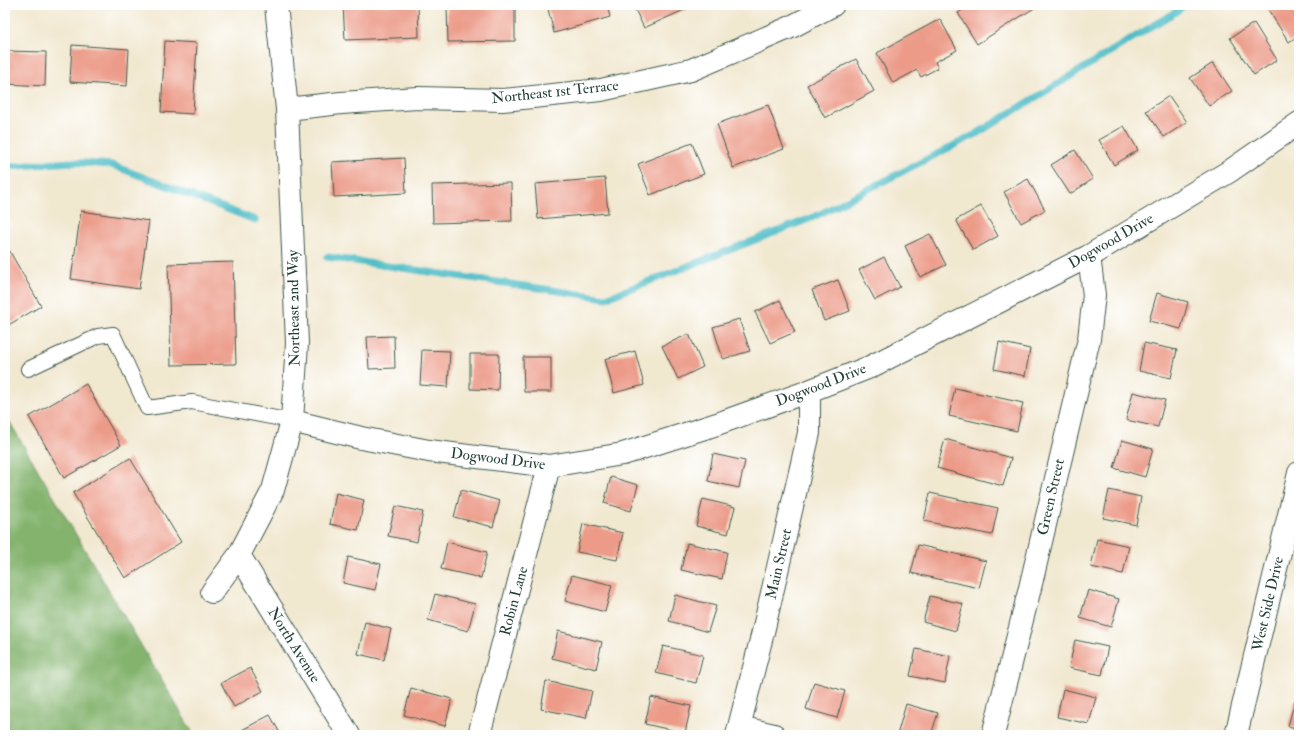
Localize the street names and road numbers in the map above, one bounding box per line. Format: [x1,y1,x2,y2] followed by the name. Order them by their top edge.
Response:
[490,76,620,108] street label: Northeast 1st Terrace
[1065,209,1157,273] street label: Dogwood Drive
[283,249,305,366] street label: Northeast 2nd Way
[773,359,869,411] street label: Dogwood Drive
[450,444,546,474] street label: Dogwood Drive
[1033,457,1069,537] street label: Green Street
[762,527,796,601] street label: Main Street
[1248,555,1288,654] street label: West Side Drive
[496,564,532,638] street label: Robin Lane
[263,604,325,686] street label: North Avenue

